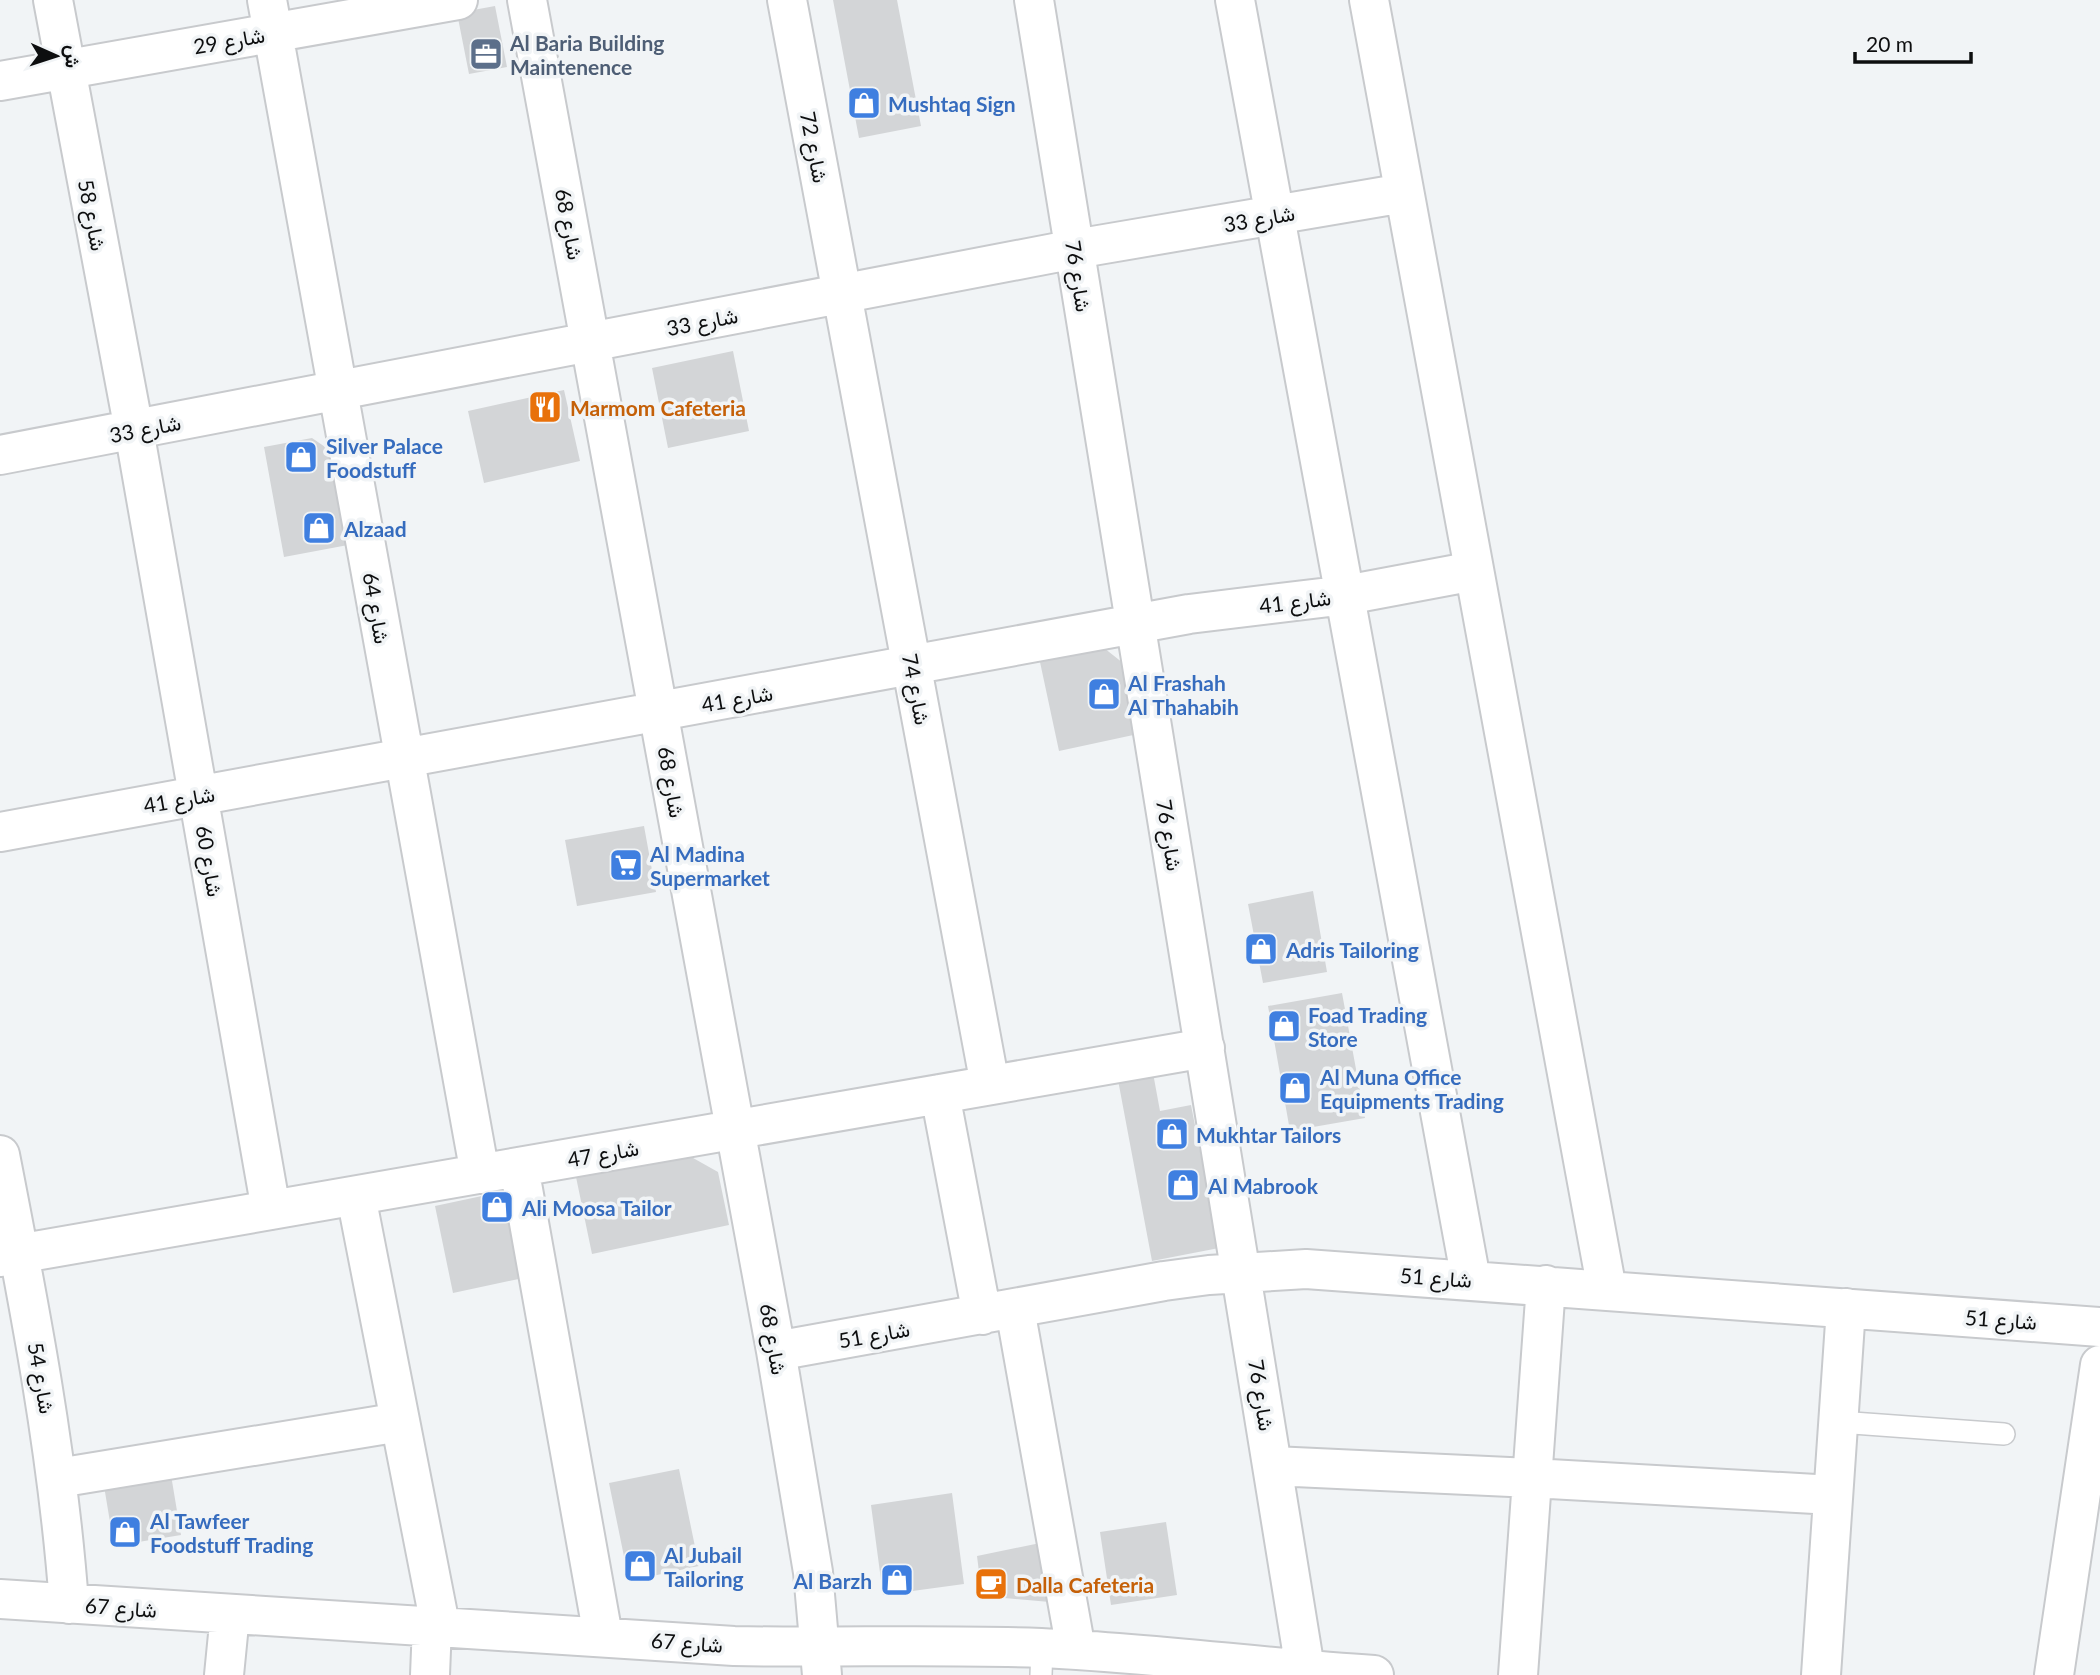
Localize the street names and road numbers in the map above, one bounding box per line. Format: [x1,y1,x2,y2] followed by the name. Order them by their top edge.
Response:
[191,21,267,62] street label: شارع 29
[793,109,834,185] street label: شارع 72
[71,177,112,253] street label: شارع 58
[548,186,589,262] street label: شارع 68
[1221,199,1297,240] street label: شارع 33
[1058,238,1097,314] street label: شارع 76
[664,302,740,343] street label: شارع 33
[107,409,183,450] street label: شارع 33
[355,570,396,646] street label: شارع 64
[1258,584,1333,621] street label: شارع 41
[895,651,936,727] street label: شارع 74
[699,679,775,720] street label: شارع 41
[650,744,691,820] street label: شارع 68
[141,780,217,821] street label: شارع 41
[1149,797,1188,873] street label: شارع 76
[188,823,229,899] street label: شارع 60
[565,1134,641,1175] street label: شارع 47
[1399,1262,1473,1295] street label: شارع 51
[752,1301,793,1377] street label: شارع 68
[1964,1304,2038,1337] street label: شارع 51
[836,1315,912,1356] street label: شارع 51
[20,1340,61,1416] street label: شارع 54
[1241,1357,1280,1433] street label: شارع 76
[84,1592,158,1625] street label: شارع 67
[650,1627,724,1660] street label: شارع 67

